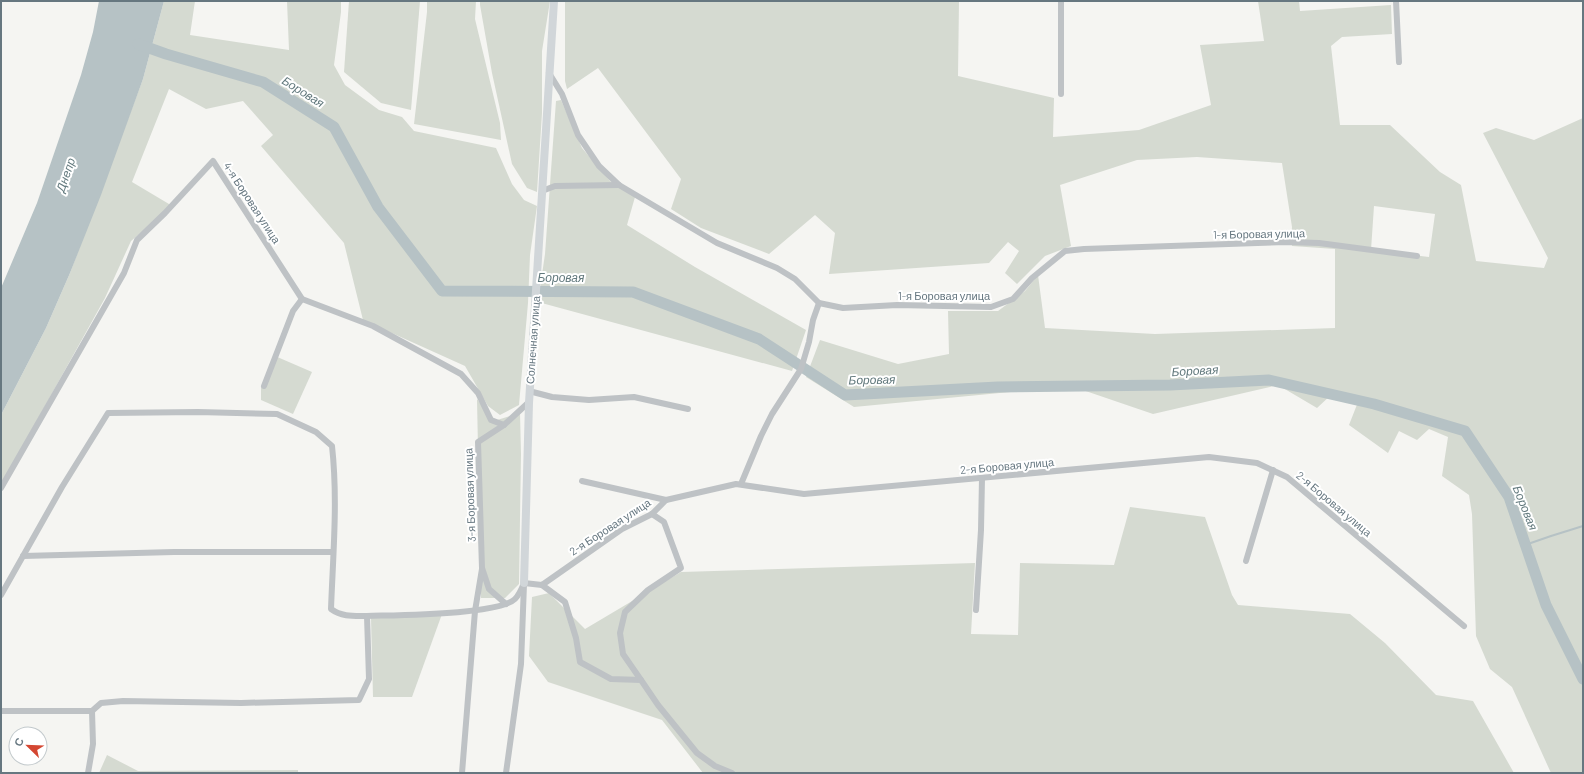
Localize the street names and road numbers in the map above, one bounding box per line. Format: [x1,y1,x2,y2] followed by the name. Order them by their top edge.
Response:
[221,160,284,247] street label: 4-я Боровая улица
[1213,226,1306,241] street label: 1-я Боровая улица
[898,289,991,302] street label: 1-я Боровая улица
[523,295,542,385] street label: Солнечная улица
[461,447,478,542] street label: 3-я Боровая улица
[959,455,1055,476] street label: 2-я Боровая улица
[1294,468,1375,539] street label: 2-я Боровая улица
[567,495,654,558] street label: 2-я Боровая улица

